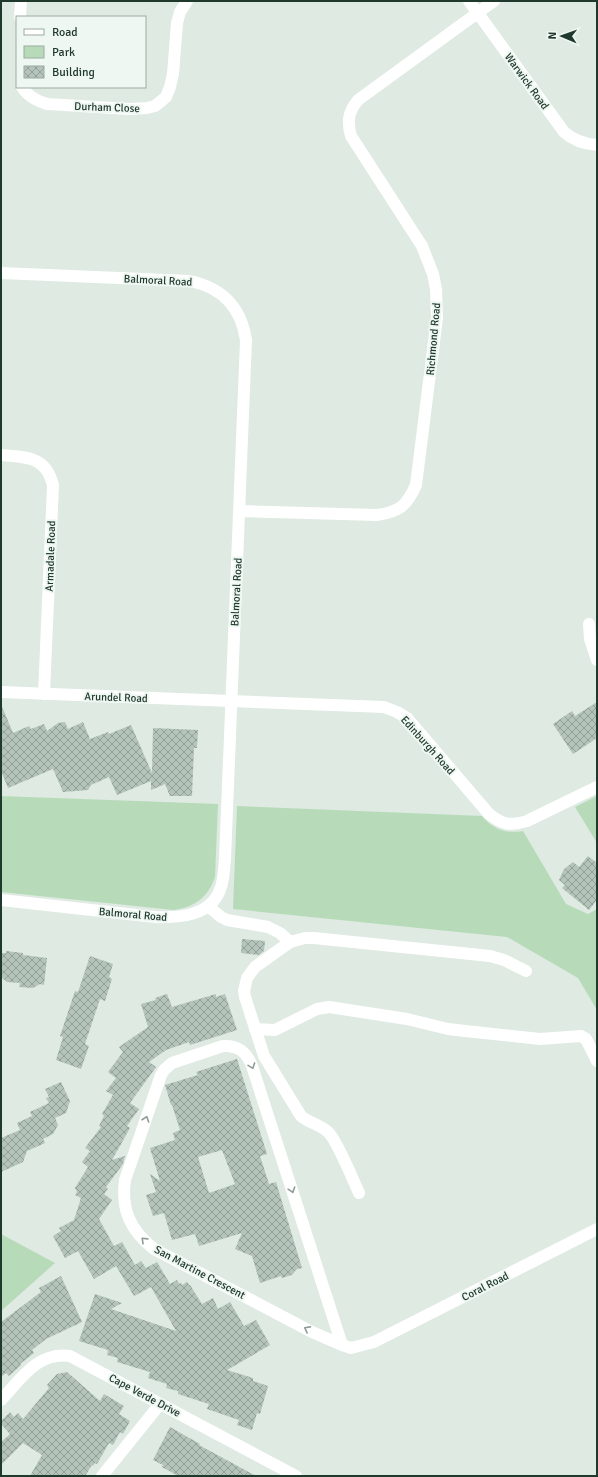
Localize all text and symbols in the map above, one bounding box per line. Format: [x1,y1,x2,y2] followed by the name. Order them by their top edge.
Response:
[16,16,146,88] legend
[542,16,582,56] north arrow
[52,25,78,40] text: Road
[546,32,559,40] text: N
[52,45,75,60] text: Park
[502,51,552,112] street label: Warwick Road
[52,65,95,80] text: Building
[74,100,140,115] street label: Durham Close
[123,272,193,289] street label: Balmoral Road
[424,302,443,376] street label: Richmond Road
[43,520,58,592] street label: Armadale Road
[228,557,245,627] street label: Balmoral Road
[84,690,148,705] street label: Arundel Road
[398,713,457,777] street label: Edinburgh Road
[98,905,168,924] street label: Balmoral Road
[248,1063,256,1070] one-way arrow
[141,1116,150,1123] one-way arrow
[287,1186,296,1193] one-way arrow
[141,1237,149,1244] one-way arrow
[152,1243,248,1302] street label: San Martine Crescent
[460,1269,511,1304] street label: Coral Road
[303,1326,311,1334] one-way arrow
[107,1371,183,1420] street label: Cape Verde Drive

